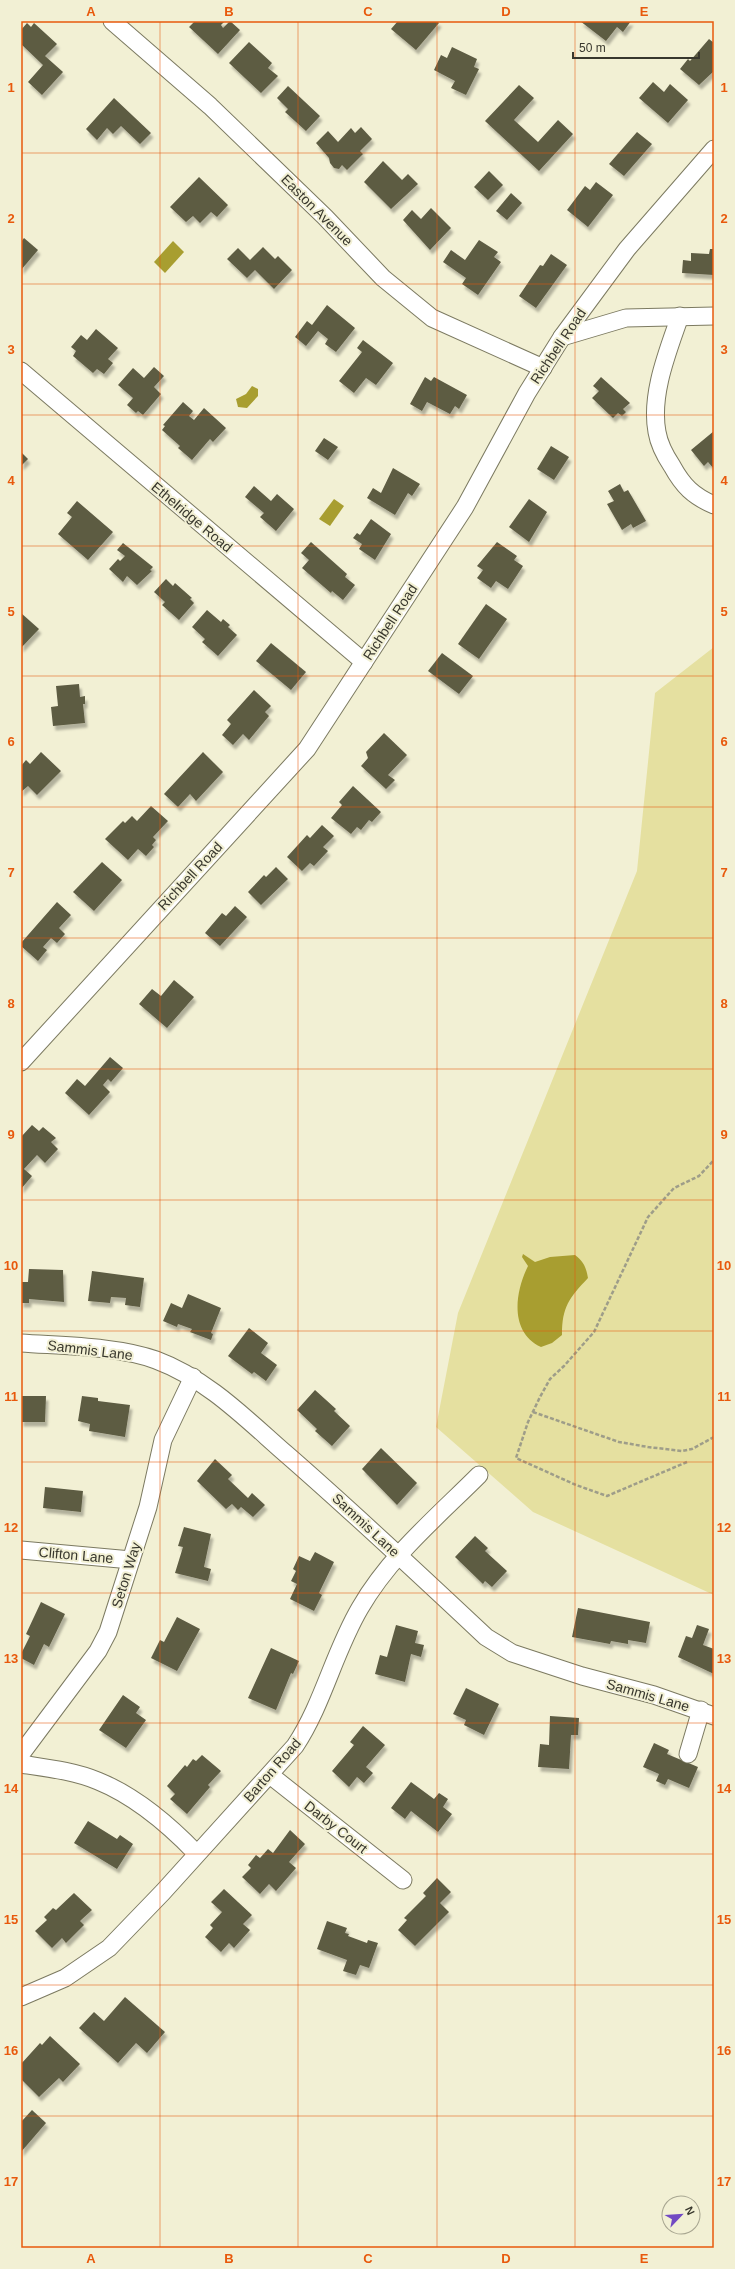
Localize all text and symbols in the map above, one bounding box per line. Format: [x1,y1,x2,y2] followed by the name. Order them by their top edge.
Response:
[86,4,96,19] text: A
[224,4,234,19] text: B
[363,4,373,19] text: C
[501,4,511,19] text: D
[640,4,649,19] text: E
[573,34,699,60] scale bar
[579,41,606,55] text: 50 m
[7,80,15,95] text: 1
[720,80,728,95] text: 1
[278,171,356,249] street label: Easton Avenue
[7,211,15,226] text: 2
[720,211,728,226] text: 2
[527,305,589,387] street label: Richbell Road
[7,342,15,357] text: 3
[720,342,728,357] text: 3
[7,473,15,488] text: 4
[720,473,728,488] text: 4
[148,479,236,555] street label: Ethelridge Road
[360,581,420,663] street label: Richbell Road
[7,604,15,619] text: 5
[720,604,728,619] text: 5
[7,734,15,749] text: 6
[720,734,728,749] text: 6
[154,839,226,913] street label: Richbell Road
[7,865,15,880] text: 7
[720,865,728,880] text: 7
[7,996,15,1011] text: 8
[720,996,728,1011] text: 8
[7,1127,15,1142] text: 9
[720,1127,728,1142] text: 9
[4,1258,18,1273] text: 10
[717,1258,731,1273] text: 10
[47,1337,134,1363] street label: Sammis Lane
[4,1389,18,1404] text: 11
[717,1389,731,1404] text: 11
[329,1490,403,1560] street label: Sammis Lane
[4,1520,18,1535] text: 12
[717,1520,731,1535] text: 12
[108,1540,144,1610] street label: Seton Way
[38,1544,114,1566] street label: Clifton Lane
[4,1651,18,1666] text: 13
[717,1651,731,1666] text: 13
[605,1676,692,1715] street label: Sammis Lane
[240,1735,304,1805] street label: Barton Road
[4,1781,19,1796] text: 14
[717,1781,732,1796] text: 14
[301,1797,371,1857] street label: Darby Court
[4,1912,18,1927] text: 15
[717,1912,731,1927] text: 15
[4,2043,18,2058] text: 16
[717,2043,731,2058] text: 16
[4,2174,18,2189] text: 17
[717,2174,731,2189] text: 17
[661,2195,701,2235] north arrow
[683,2205,697,2217] text: N
[86,2251,96,2266] text: A
[224,2251,234,2266] text: B
[363,2251,373,2266] text: C
[501,2251,511,2266] text: D
[640,2251,649,2266] text: E

